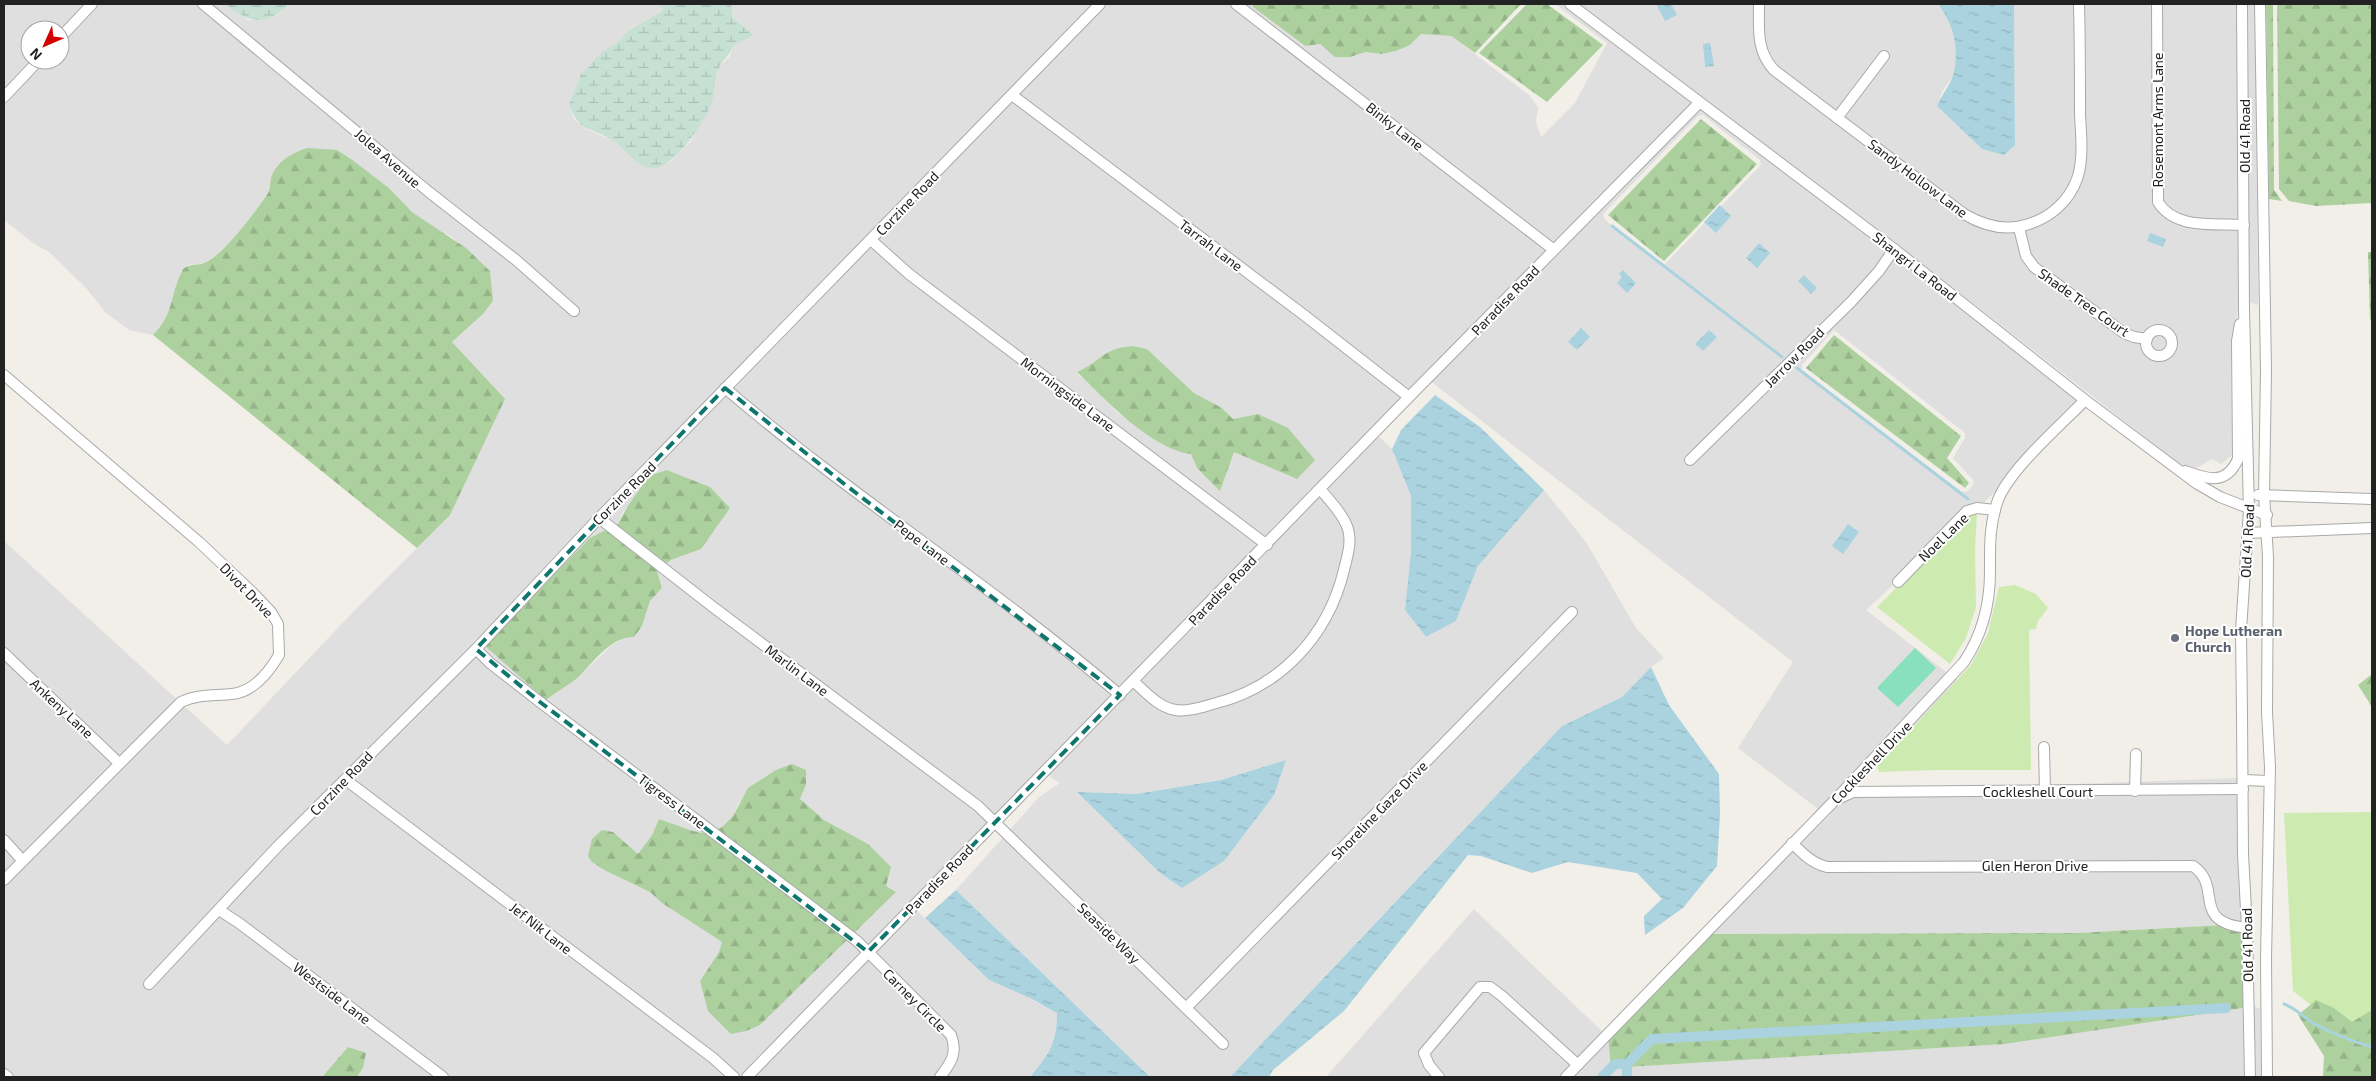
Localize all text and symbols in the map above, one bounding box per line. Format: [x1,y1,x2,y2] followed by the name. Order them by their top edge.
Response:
[20,20,70,70] north arrow
[26,45,45,64] text: N
[2149,53,2166,188] street label: Rosemont Arms Lane
[1363,98,1427,154] street label: Binky Lane
[2236,99,2253,173] street label: Old 41 Road
[352,125,424,191] street label: Jolea Avenue
[1865,135,1971,221] street label: Sandy Hollow Lane
[872,167,942,239] street label: Corzine Road
[1176,216,1246,274] street label: Tarrah Lane
[1870,228,1960,304] street label: Shangri La Road
[1467,261,1543,339] street label: Paradise Road
[2035,264,2133,340] street label: Shade Tree Court
[1760,323,1828,391] street label: Jarrow Road
[1018,353,1118,435] street label: Morningside Lane
[589,458,659,528] street label: Corzine Road
[2237,504,2257,578] street label: Old 41 Road
[1915,509,1971,565] street label: Noel Lane
[891,516,953,568] street label: Pepe Lane
[1184,551,1260,629] street label: Paradise Road
[217,559,277,621] street label: Divot Drive
[2185,622,2282,655] place label: Hope Lutheran Church
[2169,632,2181,644] marker: Hope Lutheran Church
[762,641,832,699] street label: Marlin Lane
[27,674,97,742] street label: Ankeny Lane
[1827,717,1915,807] street label: Cockleshell Drive
[306,747,376,819] street label: Corzine Road
[1327,757,1431,863] street label: Shoreline Gaze Drive
[635,770,709,832] street label: Tigress Lane
[1983,783,2093,800] street label: Cockleshell Court
[901,840,977,918] street label: Paradise Road
[1982,857,2088,874] street label: Glen Heron Drive
[506,898,576,958] street label: Jef Nik Lane
[1074,899,1144,967] street label: Seaside Way
[2238,908,2256,982] street label: Old 41 Road
[290,958,374,1028] street label: Westside Lane
[880,965,950,1035] street label: Carney Circle

